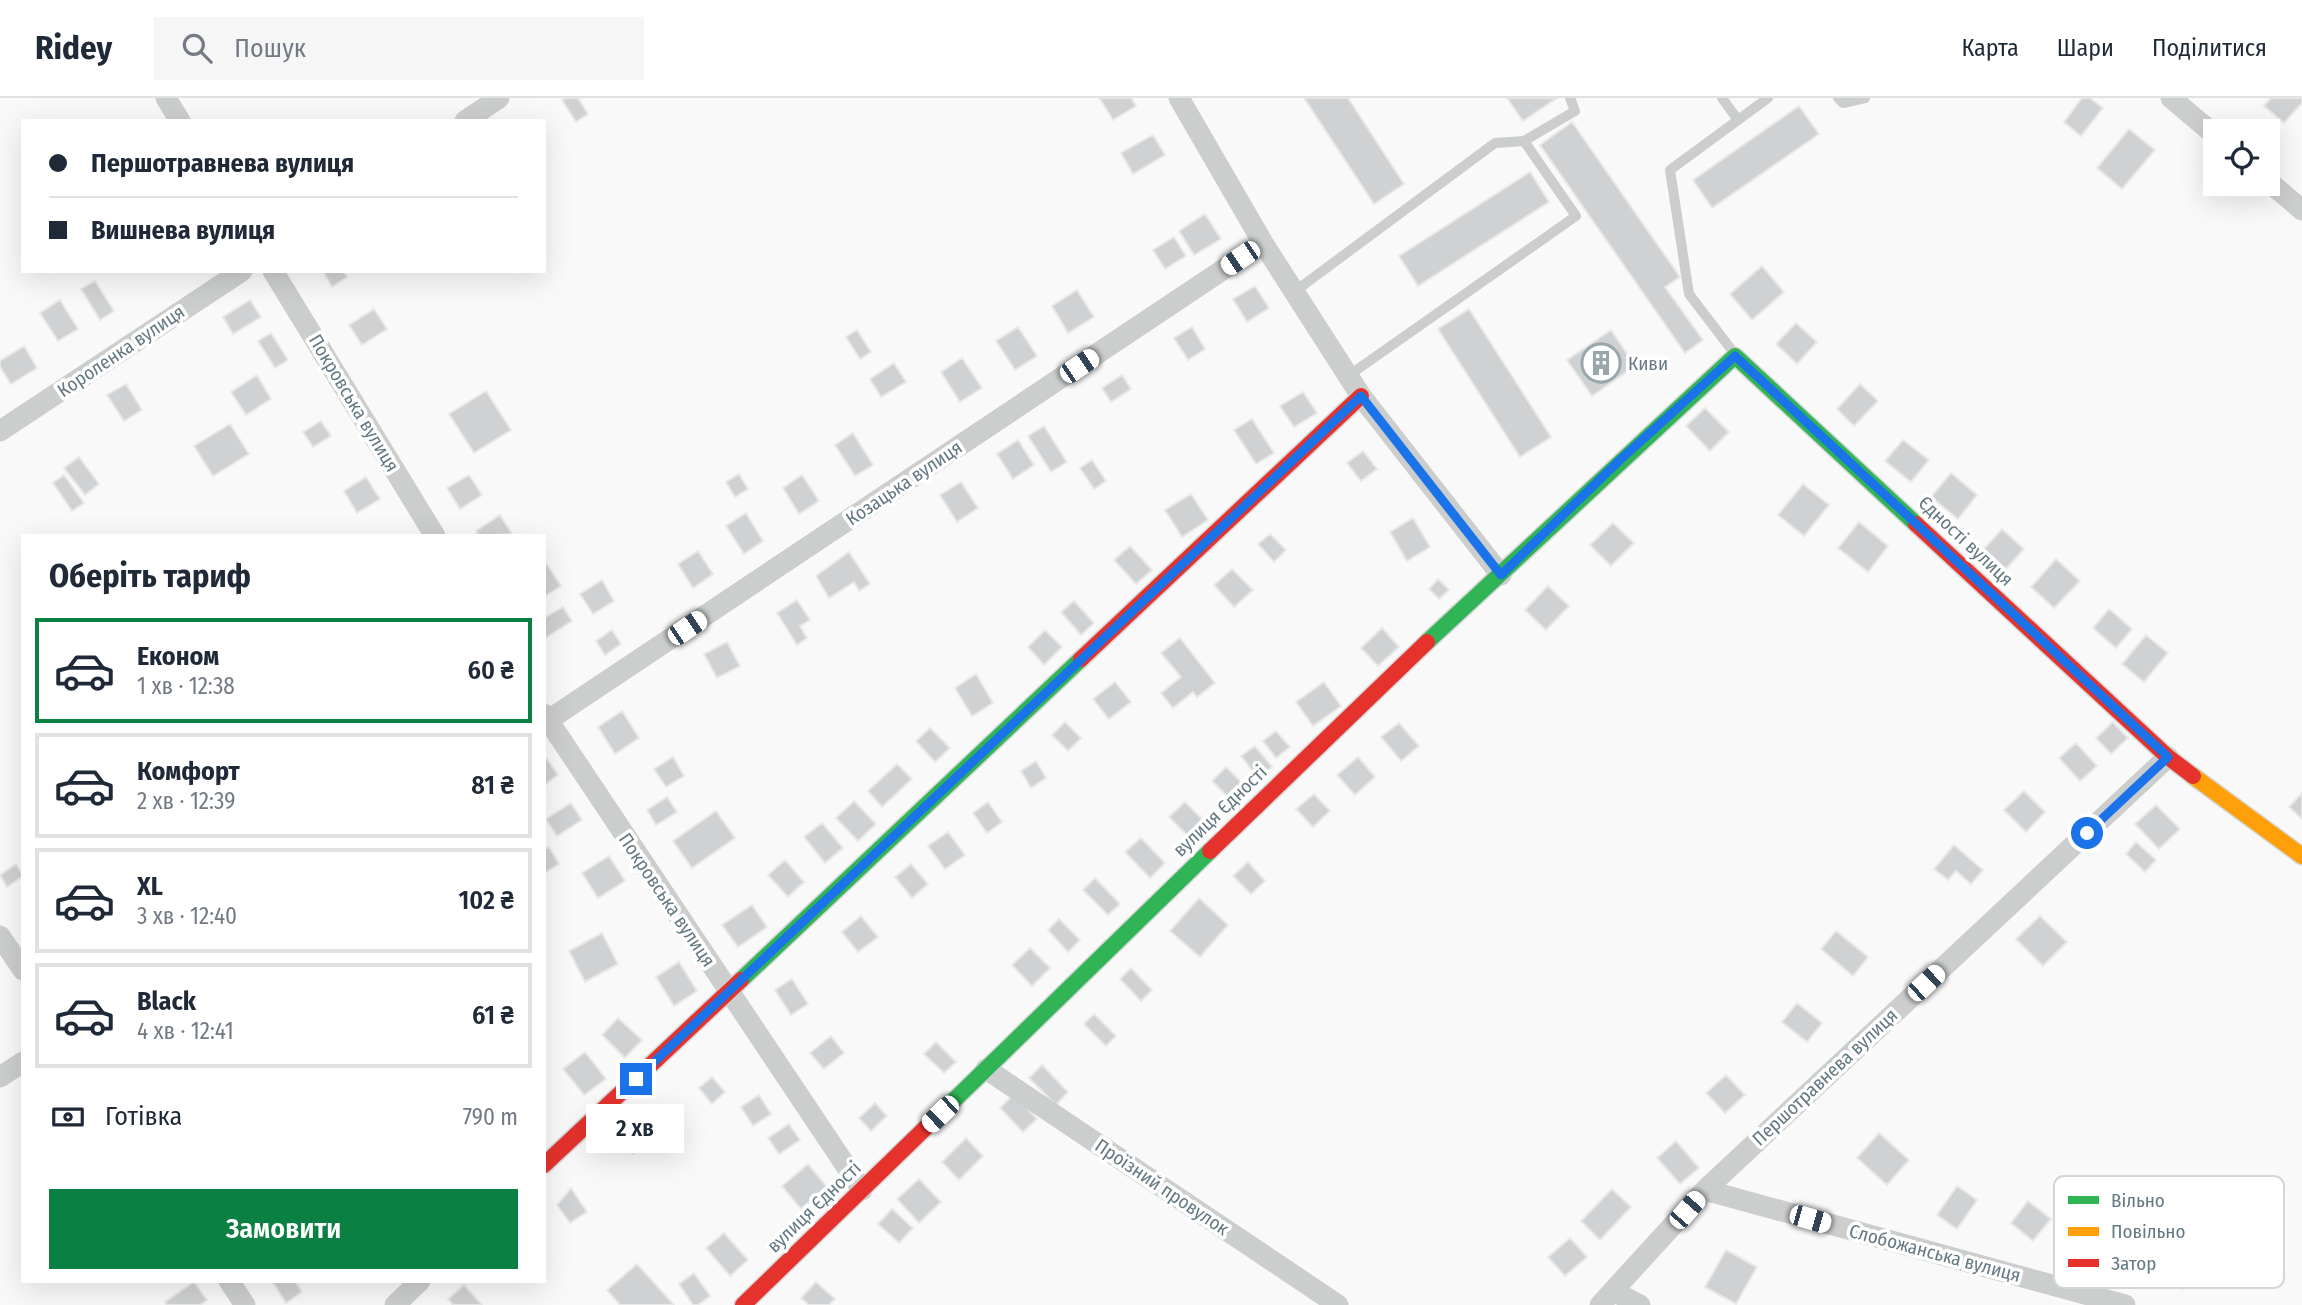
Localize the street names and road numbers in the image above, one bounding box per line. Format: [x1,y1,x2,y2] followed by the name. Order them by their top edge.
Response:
[53,300,189,402] street label: Короленка вулиця
[304,330,404,476] street label: Покровська вулиця
[842,436,966,530] street label: Козацька вулиця
[1914,491,2018,591] street label: Єдності вулиця
[1168,761,1272,861] street label: вулиця Єдності
[614,829,720,971] street label: Покровська вулиця
[1748,1004,1902,1150] street label: Першотравнева вулиця
[1091,1134,1233,1240] street label: Проїзний провулок
[762,1157,866,1257] street label: вулиця Єдності
[1847,1219,2023,1287] street label: Слобожанська вулиця

